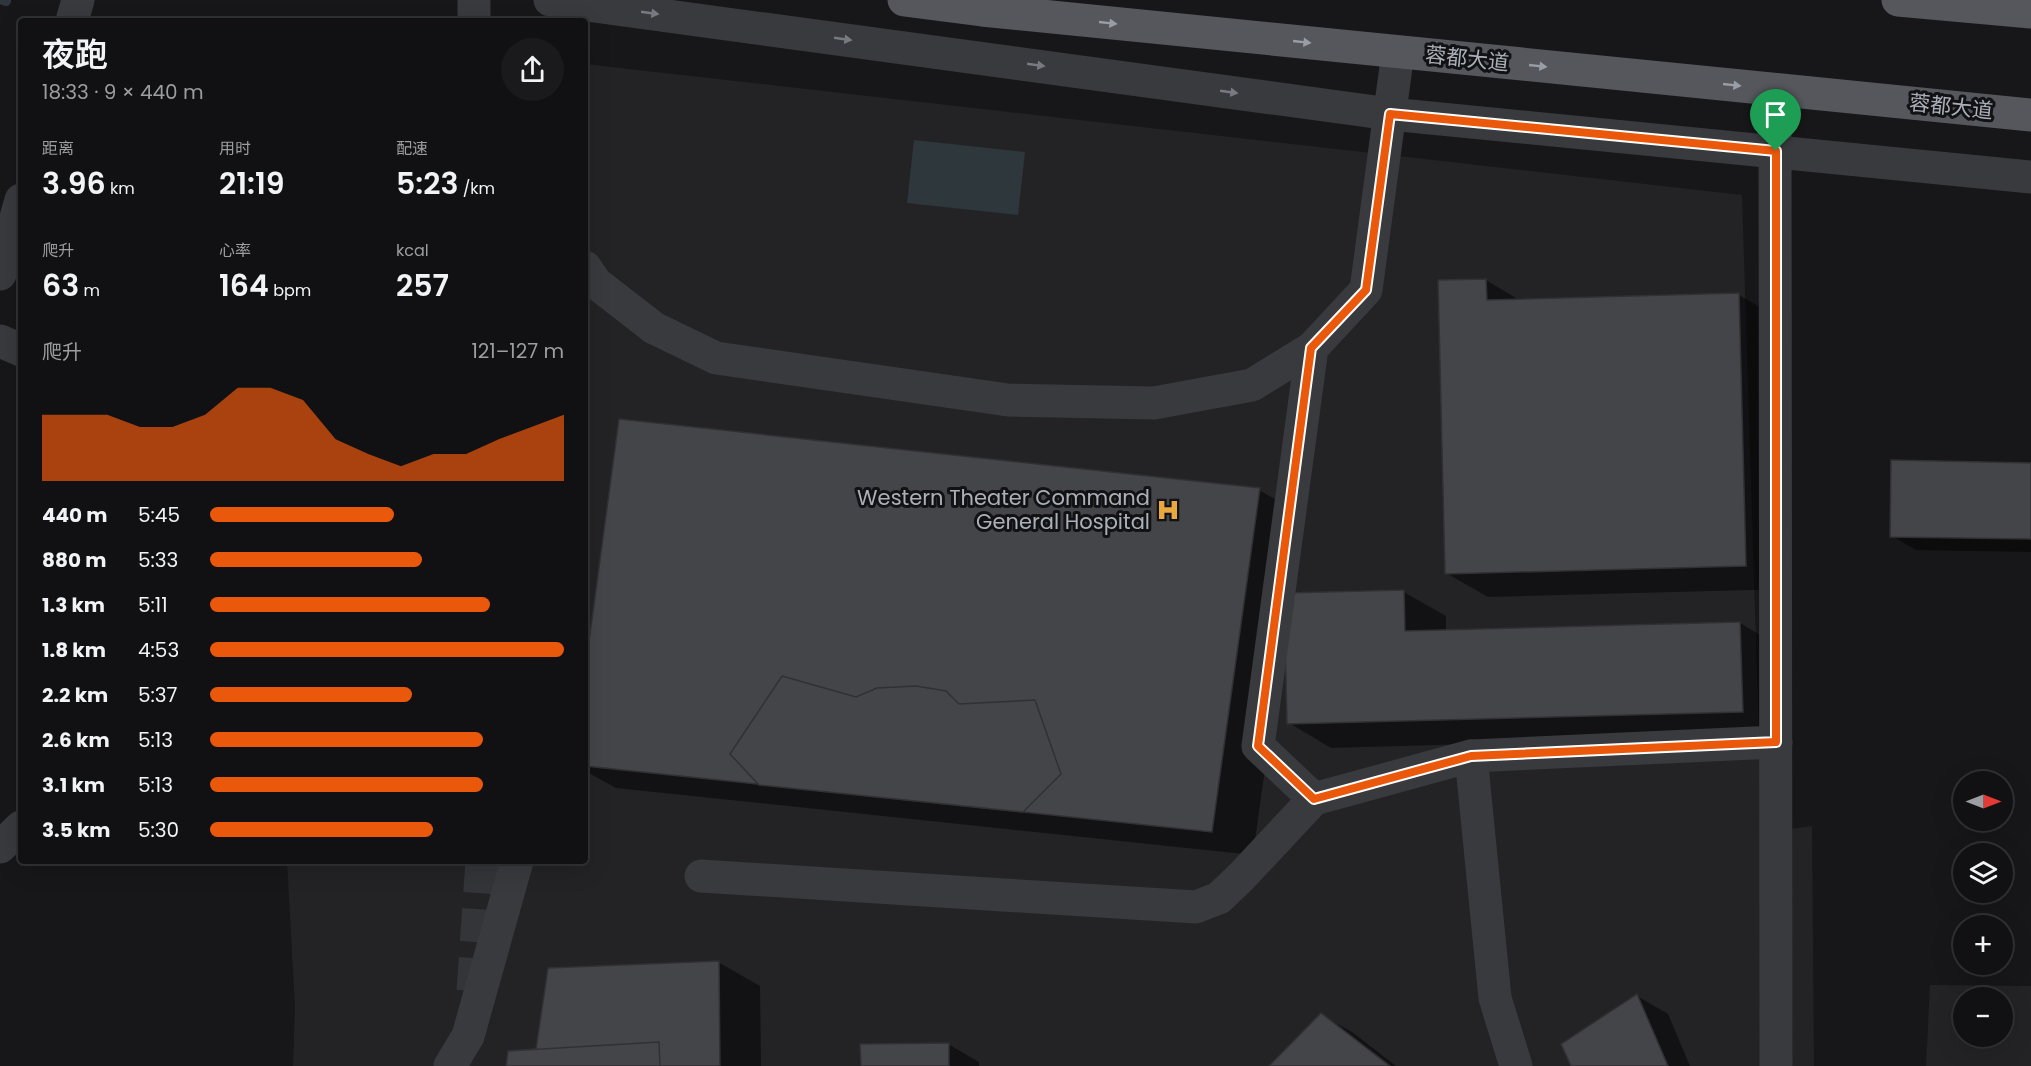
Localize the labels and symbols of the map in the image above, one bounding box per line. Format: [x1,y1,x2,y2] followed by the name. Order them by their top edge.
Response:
[640,9,659,18] one-way arrow
[1098,18,1117,28] one-way arrow
[833,34,852,43] one-way arrow
[1292,37,1311,47] one-way arrow
[1424,40,1510,77] street label: 蓉都大道
[1027,60,1046,70] one-way arrow
[1528,61,1547,71] one-way arrow
[1722,80,1741,90] one-way arrow
[1220,87,1239,96] one-way arrow
[1908,88,1994,125] street label: 蓉都大道
[1750,89,1801,151] pin
[857,483,1150,536] place label: Western Theater Command General Hospital
[1155,497,1181,523] hospital icon: Western Theater Command General Hospital
[1953,771,2013,831] north arrow

